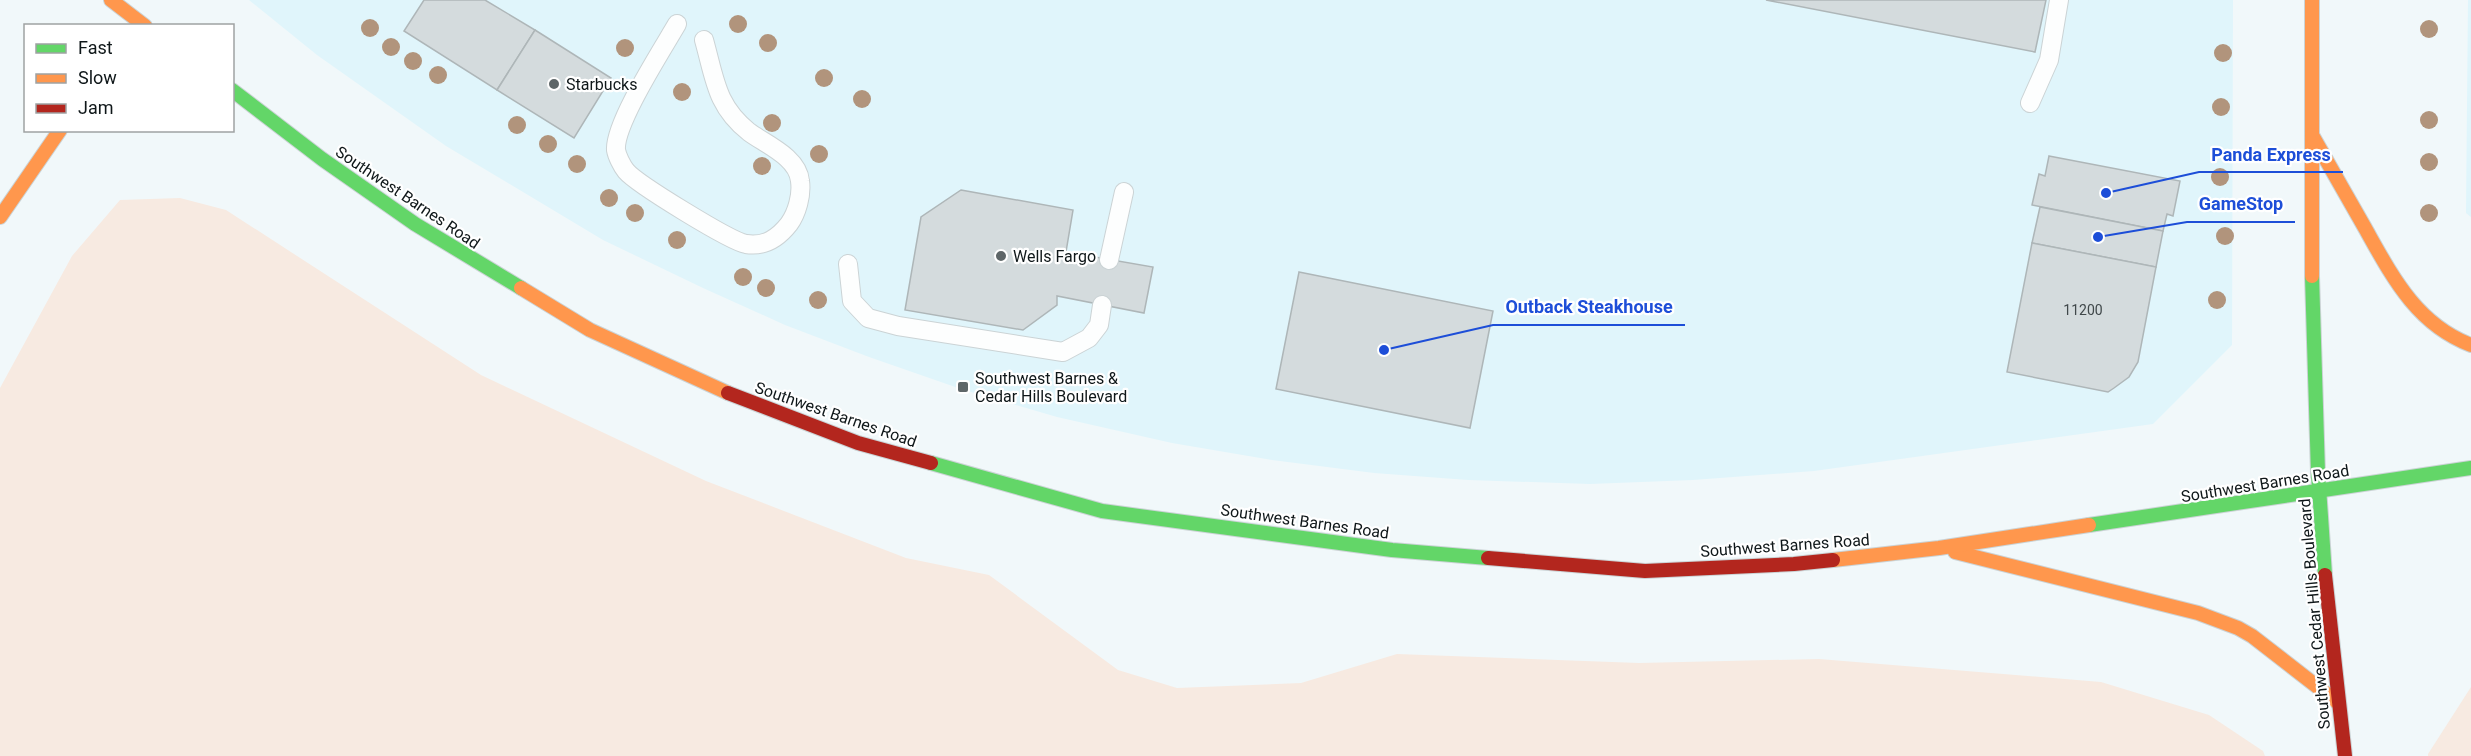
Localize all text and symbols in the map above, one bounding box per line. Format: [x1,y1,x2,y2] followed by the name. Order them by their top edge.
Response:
[24,24,234,132] legend
[78,37,113,58] text: Fast
[78,67,117,88] text: Slow
[566,75,637,94] place label: Starbucks
[547,77,561,91] marker: Starbucks
[78,97,114,118] text: Jam
[2199,136,2343,172] callout: Panda Express
[332,142,483,253] street label: Southwest Barnes Road
[2211,144,2331,165] text: Panda Express
[2187,186,2295,222] callout: GameStop
[2199,193,2283,214] text: GameStop
[1013,247,1096,266] place label: Wells Fargo
[994,249,1008,263] marker: Wells Fargo
[1493,289,1685,325] callout: Outback Steakhouse
[1505,296,1673,317] text: Outback Steakhouse
[2063,302,2103,318] house number: 11200
[975,369,1127,406] place label: Southwest Barnes & Cedar Hills Boulevard
[752,378,919,451] street label: Southwest Barnes Road
[956,380,970,394] marker: Southwest Barnes & Cedar Hills Boulevard
[2180,461,2350,506] street label: Southwest Barnes Road
[2295,498,2334,730] street label: Southwest Cedar Hills Boulevard
[1220,500,1390,543] street label: Southwest Barnes Road
[1700,530,1870,561] street label: Southwest Barnes Road

